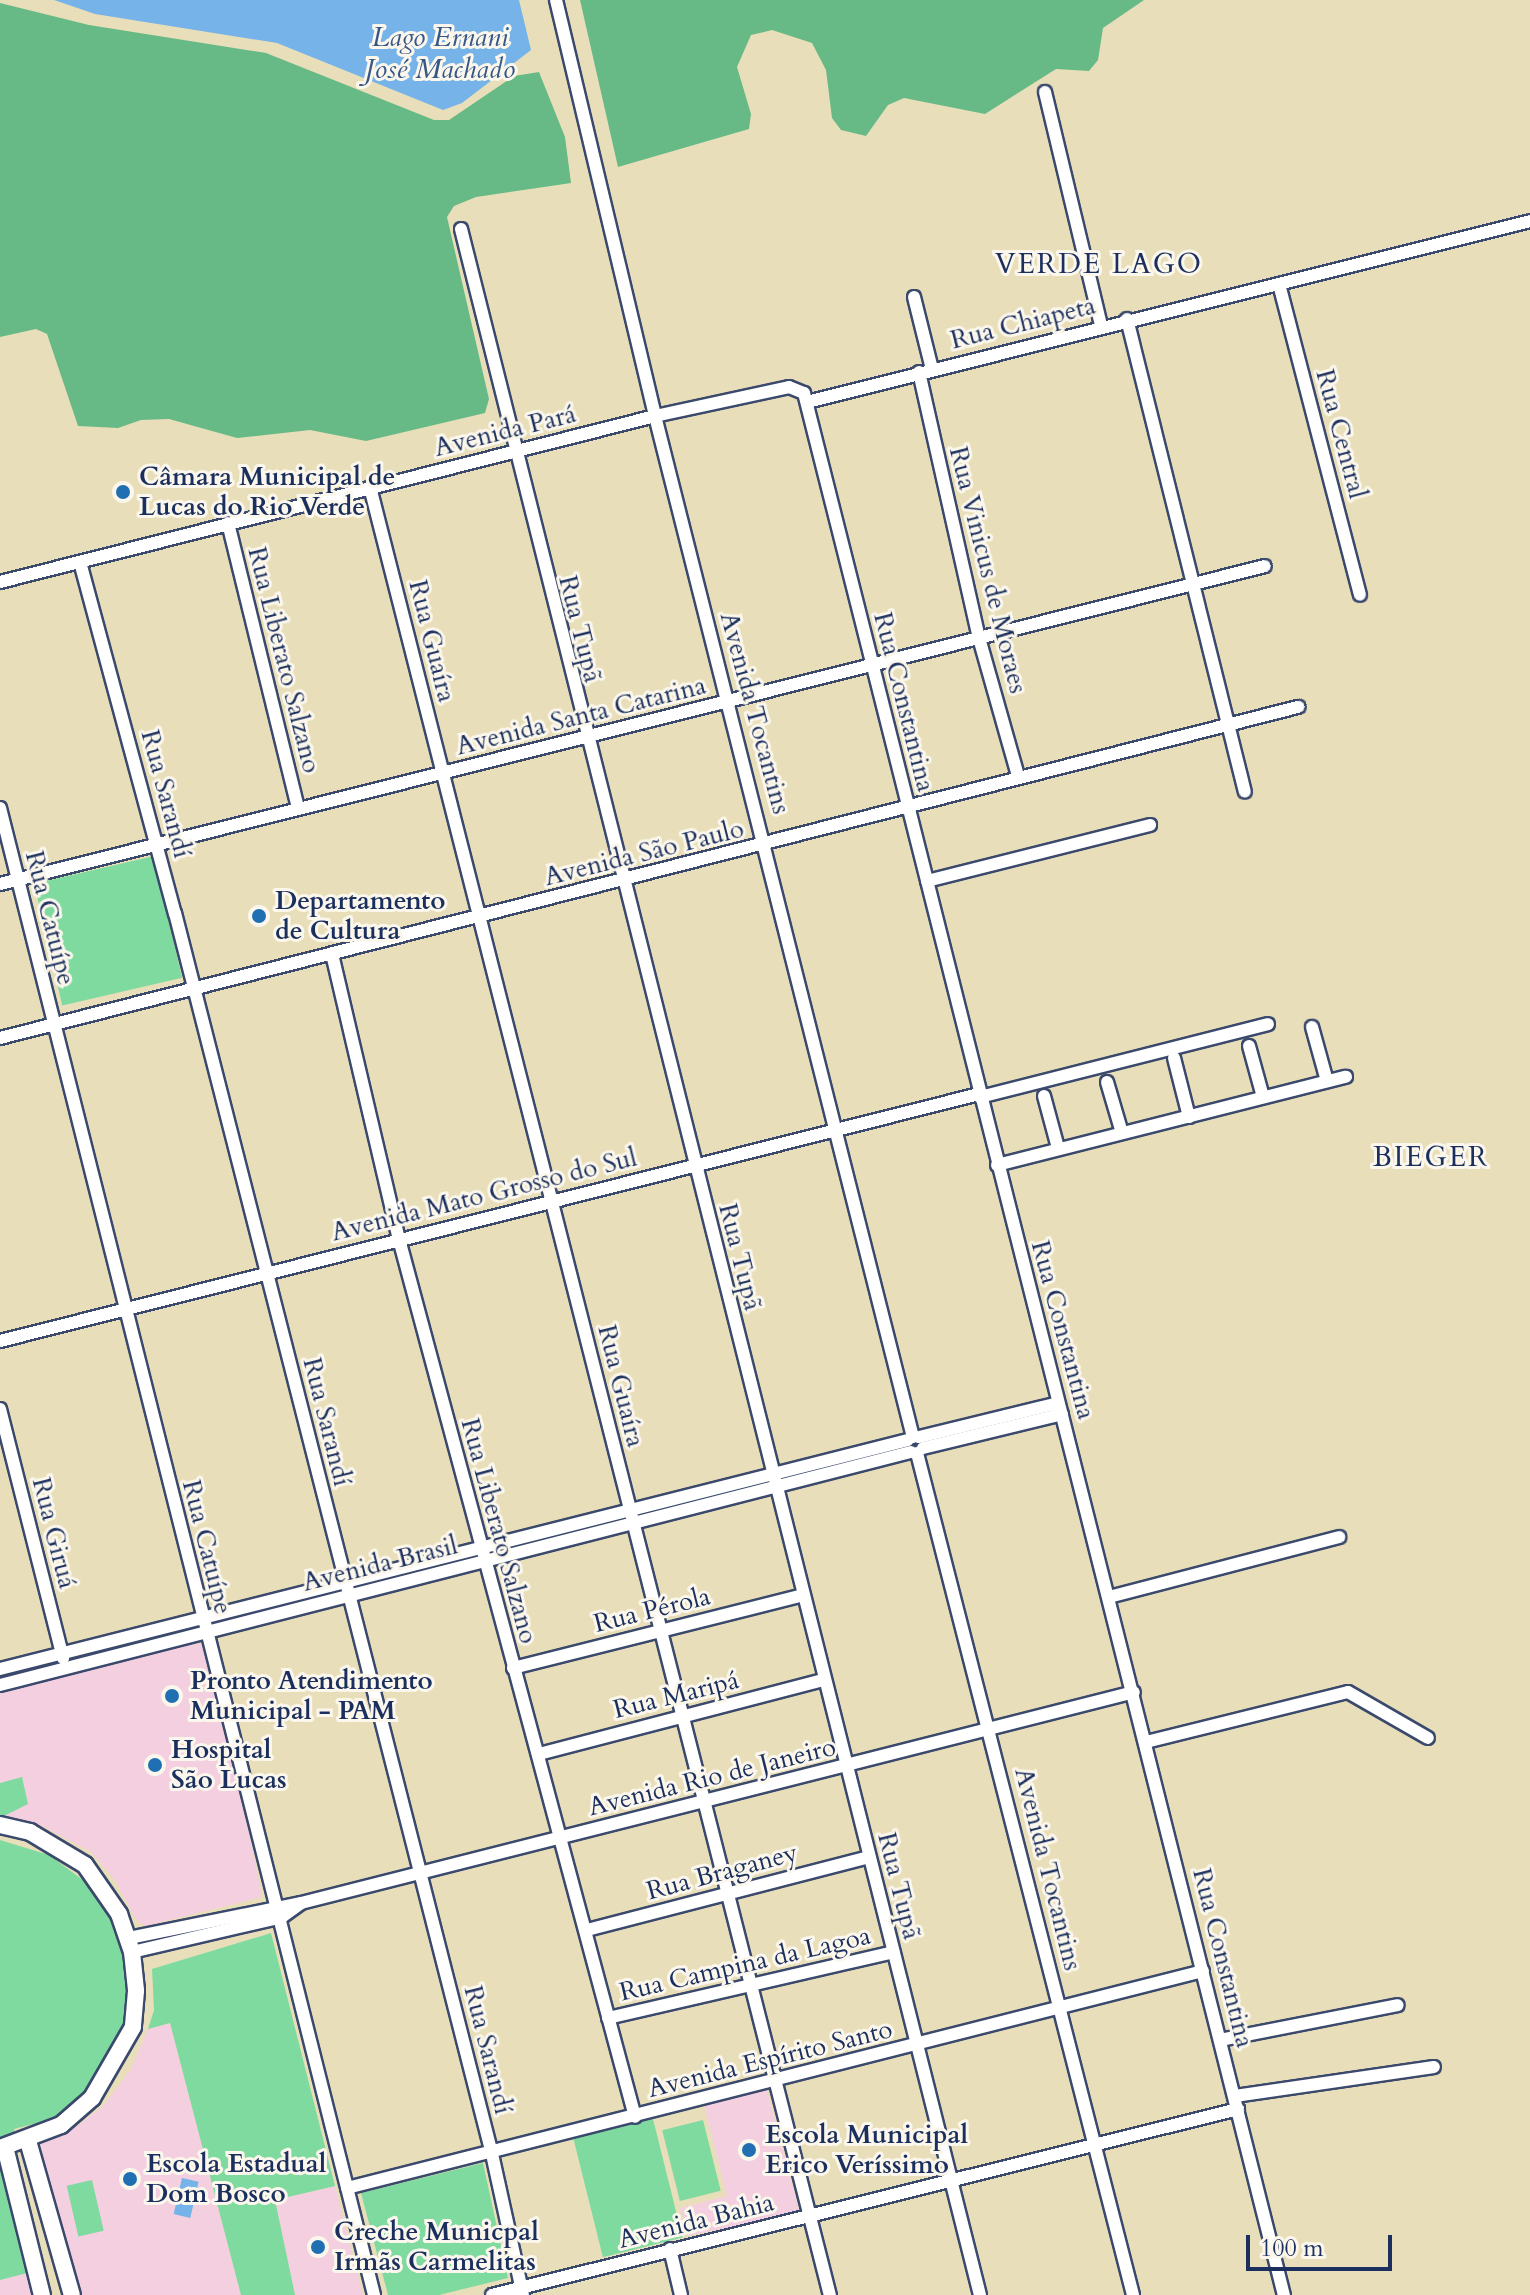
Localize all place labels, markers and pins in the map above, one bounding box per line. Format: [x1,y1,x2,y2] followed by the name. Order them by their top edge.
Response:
[139,461,395,522] place label: Câmara Municipal de Lucas do Rio Verde
[114,483,132,501] marker: Câmara Municipal de Lucas do Rio Verde
[275,885,445,946] place label: Departamento de Cultura
[250,907,268,925] marker: Departamento de Cultura
[190,1665,433,1726] place label: Pronto Atendimento Municipal - PAM
[161,1685,183,1707] marker: Pronto Atendimento Municipal - PAM
[171,1734,287,1796] place label: Hospital São Lucas
[146,1756,164,1774] marker: Hospital São Lucas
[765,2119,968,2180] place label: Escola Municipal Erico Veríssimo
[740,2141,758,2159] marker: Escola Municipal Erico Veríssimo
[146,2148,326,2210] place label: Escola Estadual Dom Bosco
[121,2170,139,2188] marker: Escola Estadual Dom Bosco
[334,2216,539,2278] place label: Creche Municpal Irmãs Carmelitas
[309,2238,327,2256] marker: Creche Municpal Irmãs Carmelitas

